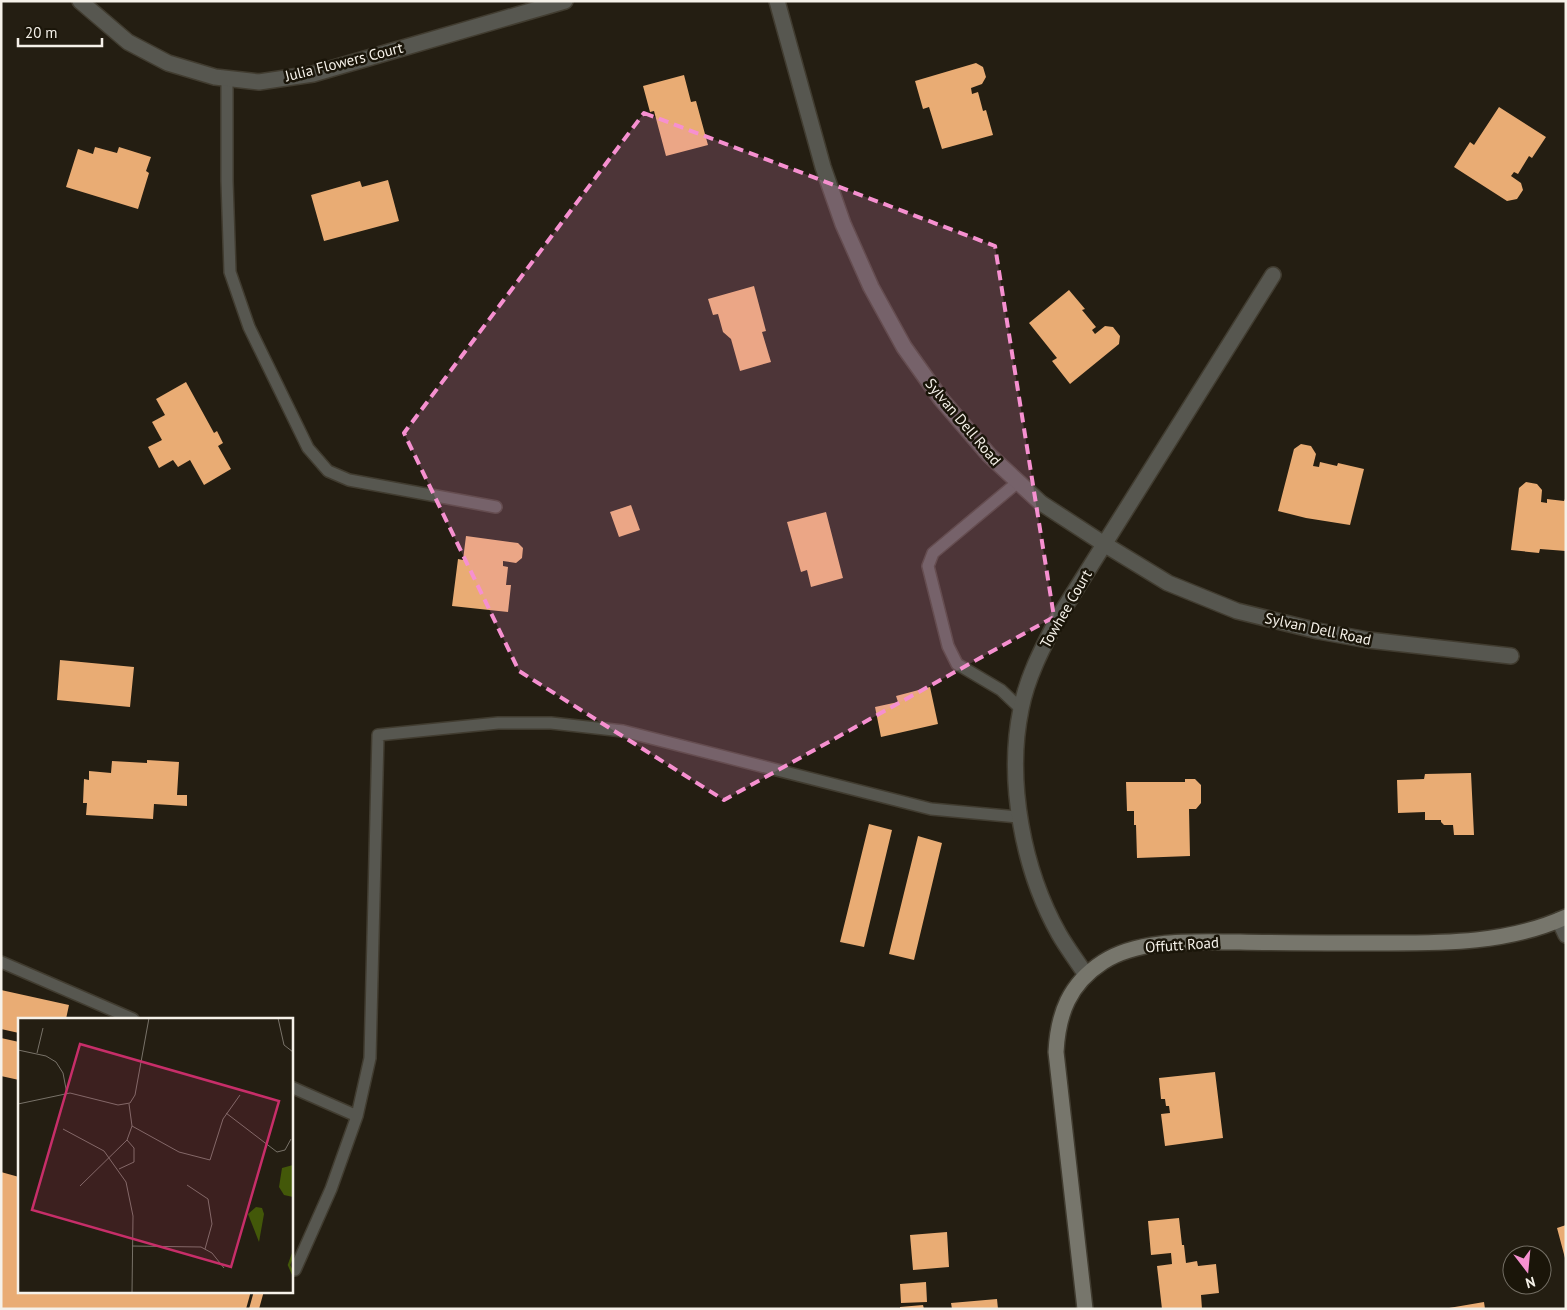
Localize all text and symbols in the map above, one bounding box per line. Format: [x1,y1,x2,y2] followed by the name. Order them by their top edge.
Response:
[18,15,101,47] scale bar
[25,23,58,42] text: 20 m
[282,38,405,86] street label: Julia Flowers Court
[921,374,1005,469] street label: Sylvan Dell Road
[1035,566,1096,651] street label: Towhee Court
[1263,608,1373,649] street label: Sylvan Dell Road
[1144,932,1219,957] street label: Offutt Road
[18,1018,292,1292] inset map
[1502,1245,1552,1295] north arrow
[1524,1273,1537,1292] text: N

